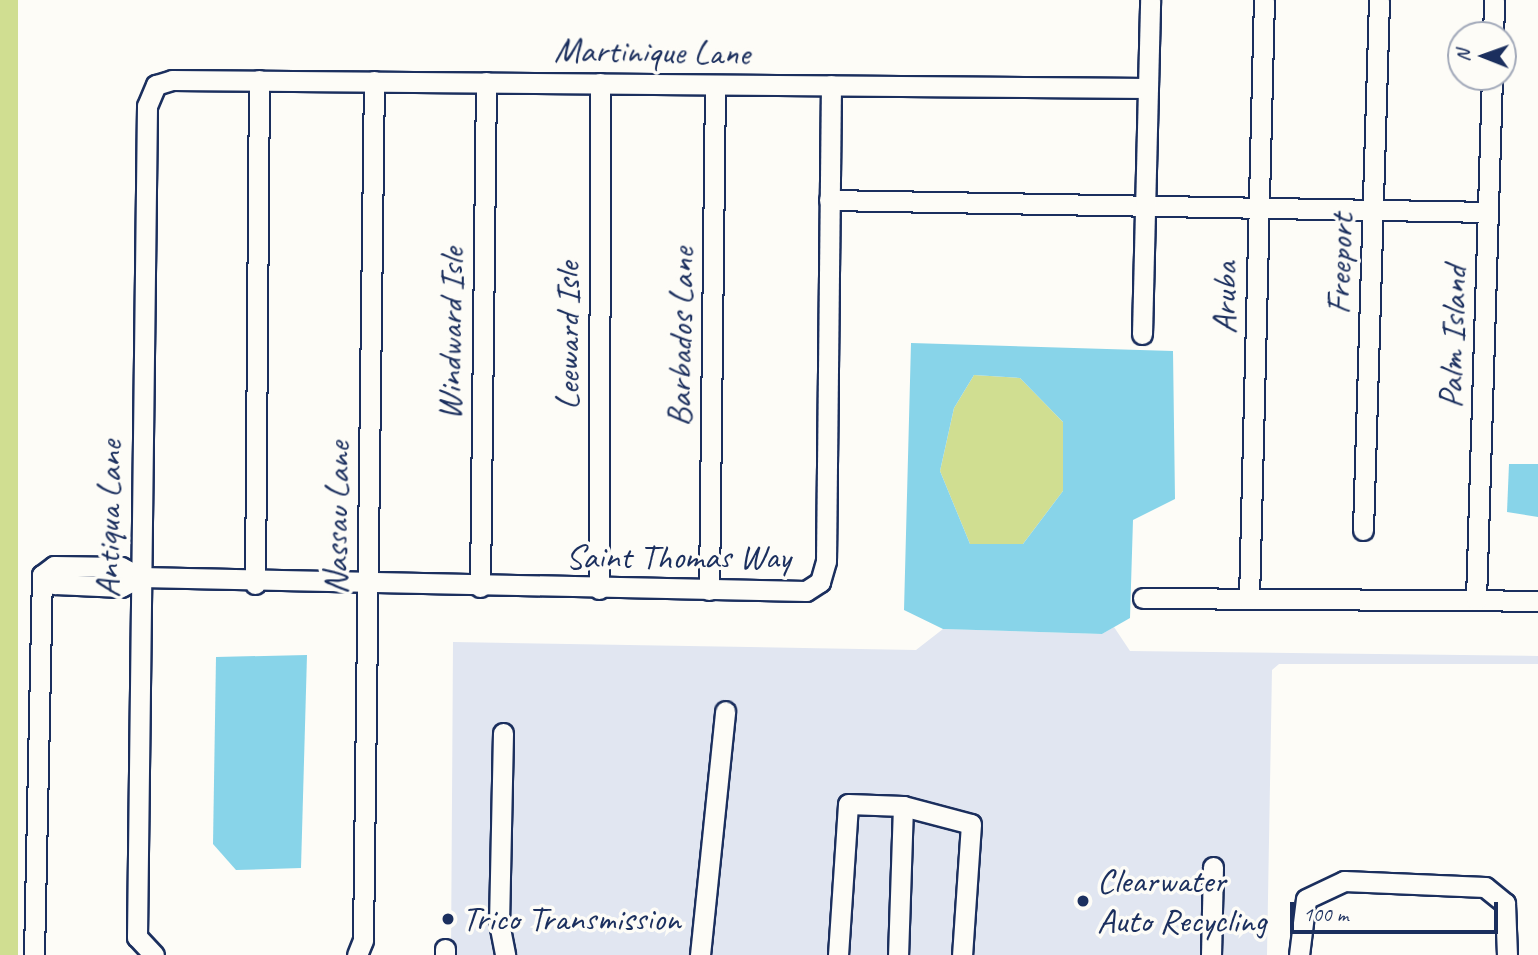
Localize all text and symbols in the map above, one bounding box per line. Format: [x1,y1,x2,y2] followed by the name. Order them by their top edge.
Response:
[1447,21,1517,91] north arrow
[553,29,751,75] street label: Martinique Lane
[1451,50,1475,62] text: N
[1317,213,1363,315] street label: Freeport
[658,247,704,427] street label: Barbados Lane
[429,248,473,420] street label: Windward Isle
[547,262,589,410] street label: Leeward Isle
[1203,262,1247,334] street label: Aruba
[1430,265,1476,409] street label: Palm Island
[87,440,131,598] street label: Antiqua Lane
[315,441,359,595] street label: Nassau Lane
[564,536,792,578] street label: Saint Thomas Way
[1097,860,1267,942] place label: Clearwater Auto Recycling
[1293,888,1501,932] scale bar
[1075,893,1091,909] marker: Clearwater Auto Recycling
[462,898,681,940] place label: Trico Transmission
[1303,901,1348,927] text: 100 m
[440,911,456,927] marker: Trico Transmission

